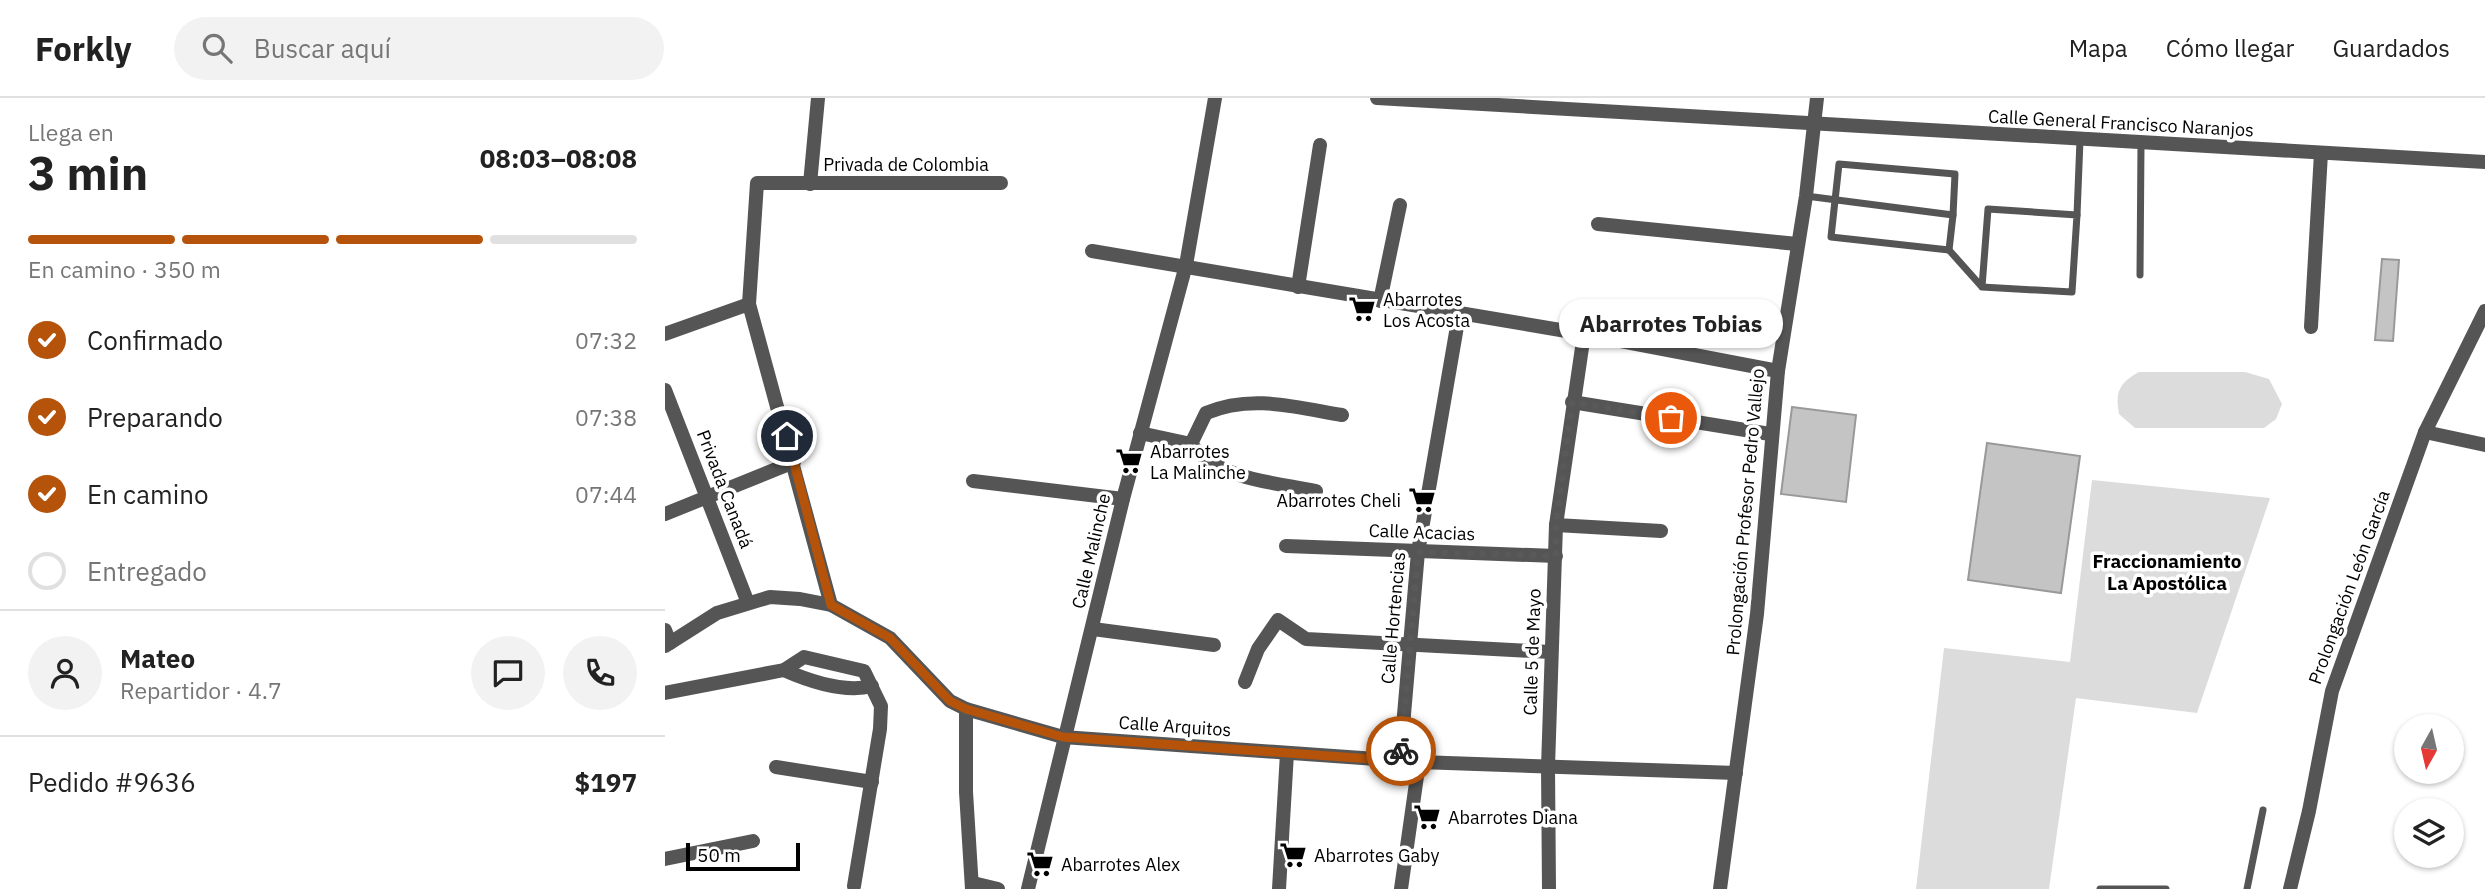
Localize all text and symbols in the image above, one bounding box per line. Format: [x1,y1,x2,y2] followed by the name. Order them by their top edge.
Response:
[174,17,664,80] search box
[35,27,132,70] text: Forkly
[198,29,236,67] icon: search
[254,31,391,65] text: Buscar aquí
[2069,32,2128,64] text: Mapa
[2166,32,2294,64] text: Cómo llegar
[2332,32,2450,64] text: Guardados
[1988,105,2254,141] street label: Calle General Francisco Naranjos
[28,117,114,147] text: Llega en
[480,141,637,175] text: 08:03–08:08
[28,143,148,203] text: 3 min
[823,153,989,176] street label: Privada de Colombia
[28,254,221,284] text: En camino · 350 m
[1383,288,1470,332] place label: Abarrotes Los Acosta
[1347,294,1377,324] supermarket icon: Abarrotes Los Acosta
[1559,299,1783,348] callout: Abarrotes Tobias
[1580,308,1762,338] text: Abarrotes Tobias
[28,321,66,359] icon: check
[87,323,223,357] text: Confirmado
[575,325,637,355] text: 07:32
[1721,367,1769,657] street label: Prolongación Profesor Pedro Vallejo
[1641,388,1701,448] pin
[28,398,66,436] icon: check
[1652,399,1690,437] icon: bag
[87,400,223,434] text: Preparando
[575,402,637,432] text: 07:38
[757,406,817,466] pin
[768,417,806,455] icon: home
[692,426,758,552] street label: Privada Canadá
[1150,440,1246,484] place label: Abarrotes La Malinche
[1114,446,1144,476] supermarket icon: Abarrotes La Malinche
[28,475,66,513] icon: check
[87,477,209,511] text: En camino
[575,479,637,509] text: 07:44
[1407,485,1437,515] supermarket icon: Abarrotes Cheli
[2303,487,2395,687] street label: Prolongación León García
[1276,489,1401,512] place label: Abarrotes Cheli
[1067,491,1115,611] street label: Calle Malinche
[1368,519,1476,545] street label: Calle Acacias
[2093,549,2242,595] district label: Fraccionamiento La Apostólica
[1376,551,1410,685] street label: Calle Hortencias
[87,554,207,588] text: Entregado
[1518,588,1546,716] street label: Calle 5 de Mayo
[28,636,102,710] button: person
[471,636,545,710] button: chat
[563,636,637,710] button: phone
[120,641,195,675] text: Mateo
[120,675,282,705] text: Repartidor · 4.7
[1118,711,1232,741] street label: Calle Arquitos
[2394,714,2464,784] north arrow
[2394,714,2464,868] map controls
[1366,716,1436,786] courier
[1382,732,1420,770] icon: bike
[28,765,196,799] text: Pedido #9636
[575,765,637,799] text: $197
[2394,798,2464,868] button: layers
[1412,802,1442,832] supermarket icon: Abarrotes Diana
[1448,806,1578,829] place label: Abarrotes Diana
[686,840,800,872] scale bar
[1278,840,1308,870] supermarket icon: Abarrotes Gaby
[697,843,741,867] text: 50 m
[1314,844,1439,867] place label: Abarrotes Gaby
[1025,849,1055,879] supermarket icon: Abarrotes Alex
[1061,853,1180,876] place label: Abarrotes Alex

